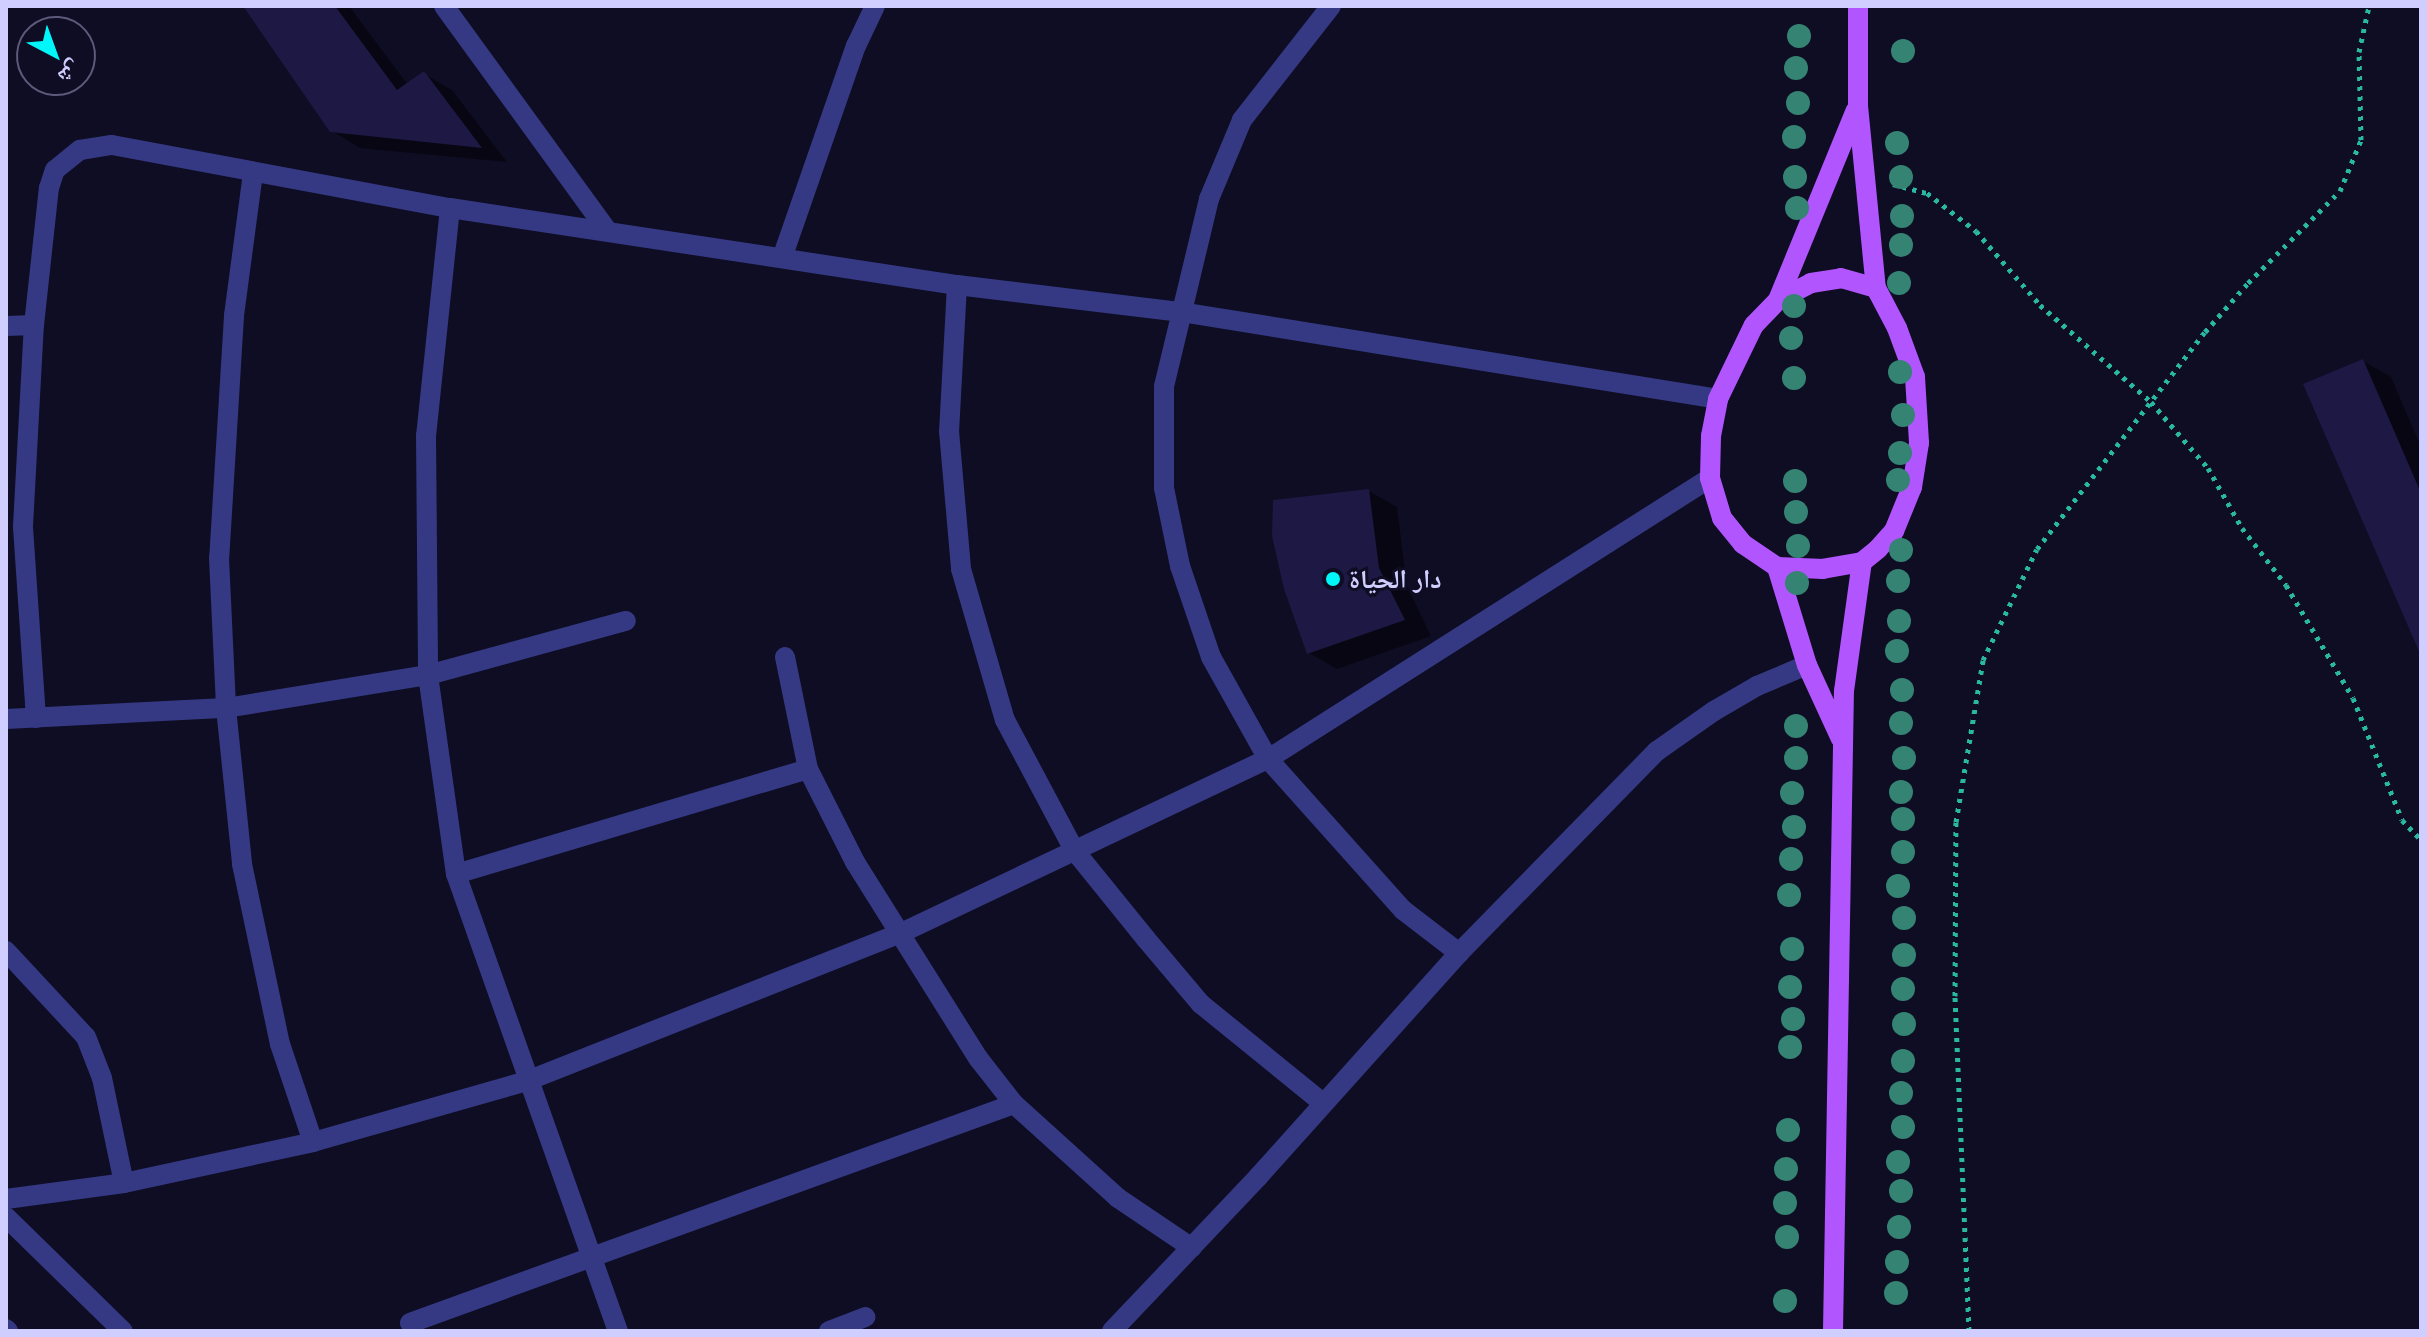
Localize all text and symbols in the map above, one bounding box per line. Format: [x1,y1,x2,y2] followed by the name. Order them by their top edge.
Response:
[16,16,96,96] north arrow
[54,56,88,90] text: ش
[1349,563,1442,595] place label: دار الحياة
[1324,570,1342,588] marker: دار الحياة

